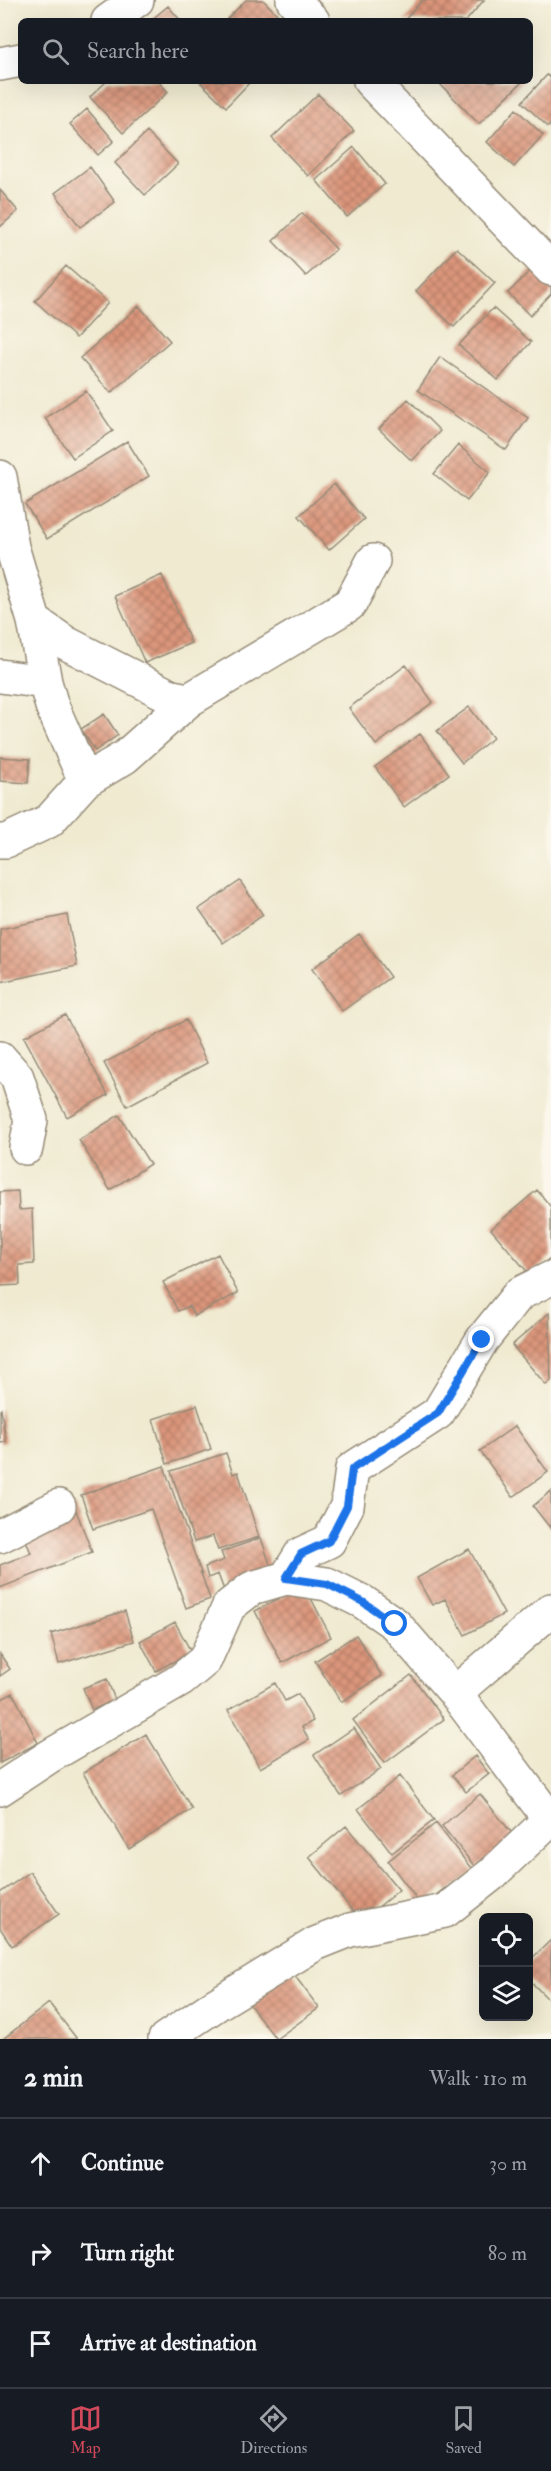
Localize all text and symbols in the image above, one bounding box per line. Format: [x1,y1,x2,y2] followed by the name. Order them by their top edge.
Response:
[18,18,533,84] search box
[39,35,72,68] icon: search
[87,37,189,65] text: Search here
[468,1326,494,1352] route end
[381,1610,407,1636] route start
[479,1913,533,2021] map controls
[479,1913,533,1967] button: locate
[479,1967,533,2021] button: layers
[24,2062,83,2094] text: 2 min
[429,2066,527,2091] text: Walk · 110 m
[24,2147,57,2180] icon: ahead
[81,2149,164,2177] text: Continue
[489,2151,527,2176] text: 30 m
[24,2237,57,2270] icon: right
[81,2239,174,2267] text: Turn right
[488,2241,527,2266] text: 80 m
[24,2327,57,2360] icon: arrive
[81,2329,257,2357] text: Arrive at destination
[69,2402,102,2458] tab: Map
[240,2402,307,2458] tab: Directions
[445,2402,482,2458] tab: Saved

